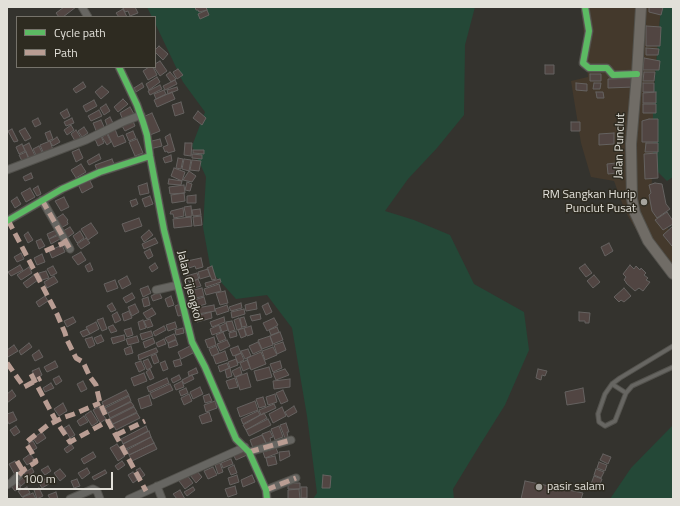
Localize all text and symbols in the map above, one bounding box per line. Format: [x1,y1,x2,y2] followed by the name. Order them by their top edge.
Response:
[16,16,156,68] legend
[54,23,106,42] text: Cycle path
[54,43,78,62] text: Path
[612,113,628,179] street label: Jalan Punclut
[542,188,636,216] place label: RM Sangkan Hurip Punclut Pusat
[639,197,649,207] marker: RM Sangkan Hurip Punclut Pusat
[173,249,205,323] street label: Jalan Cijengkol
[18,464,115,490] scale bar
[23,469,56,488] text: 100 m
[547,480,605,494] place label: pasir salam
[534,482,544,492] marker: pasir salam

